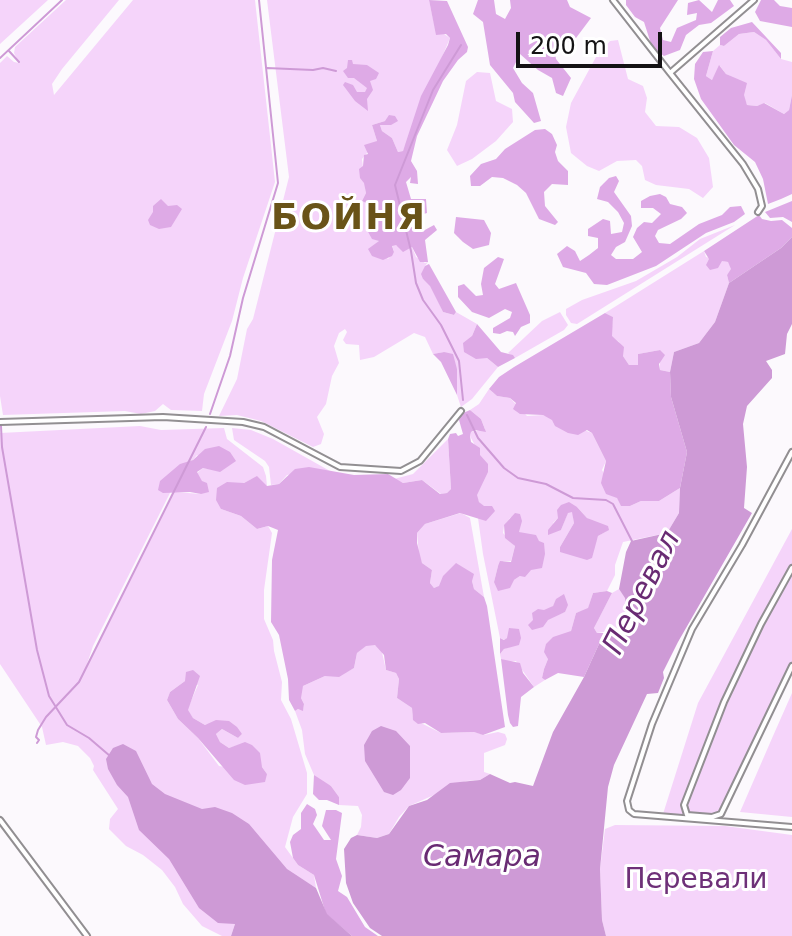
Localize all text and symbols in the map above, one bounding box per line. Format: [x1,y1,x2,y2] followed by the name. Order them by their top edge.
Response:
[520,16,666,66] scale bar
[530,32,607,60] text: 200 m
[271,198,427,242] district label: БОЙНЯ
[597,525,689,661] water label: Перевал
[423,840,541,876] water label: Самара
[624,864,768,898] park label: Перевали

